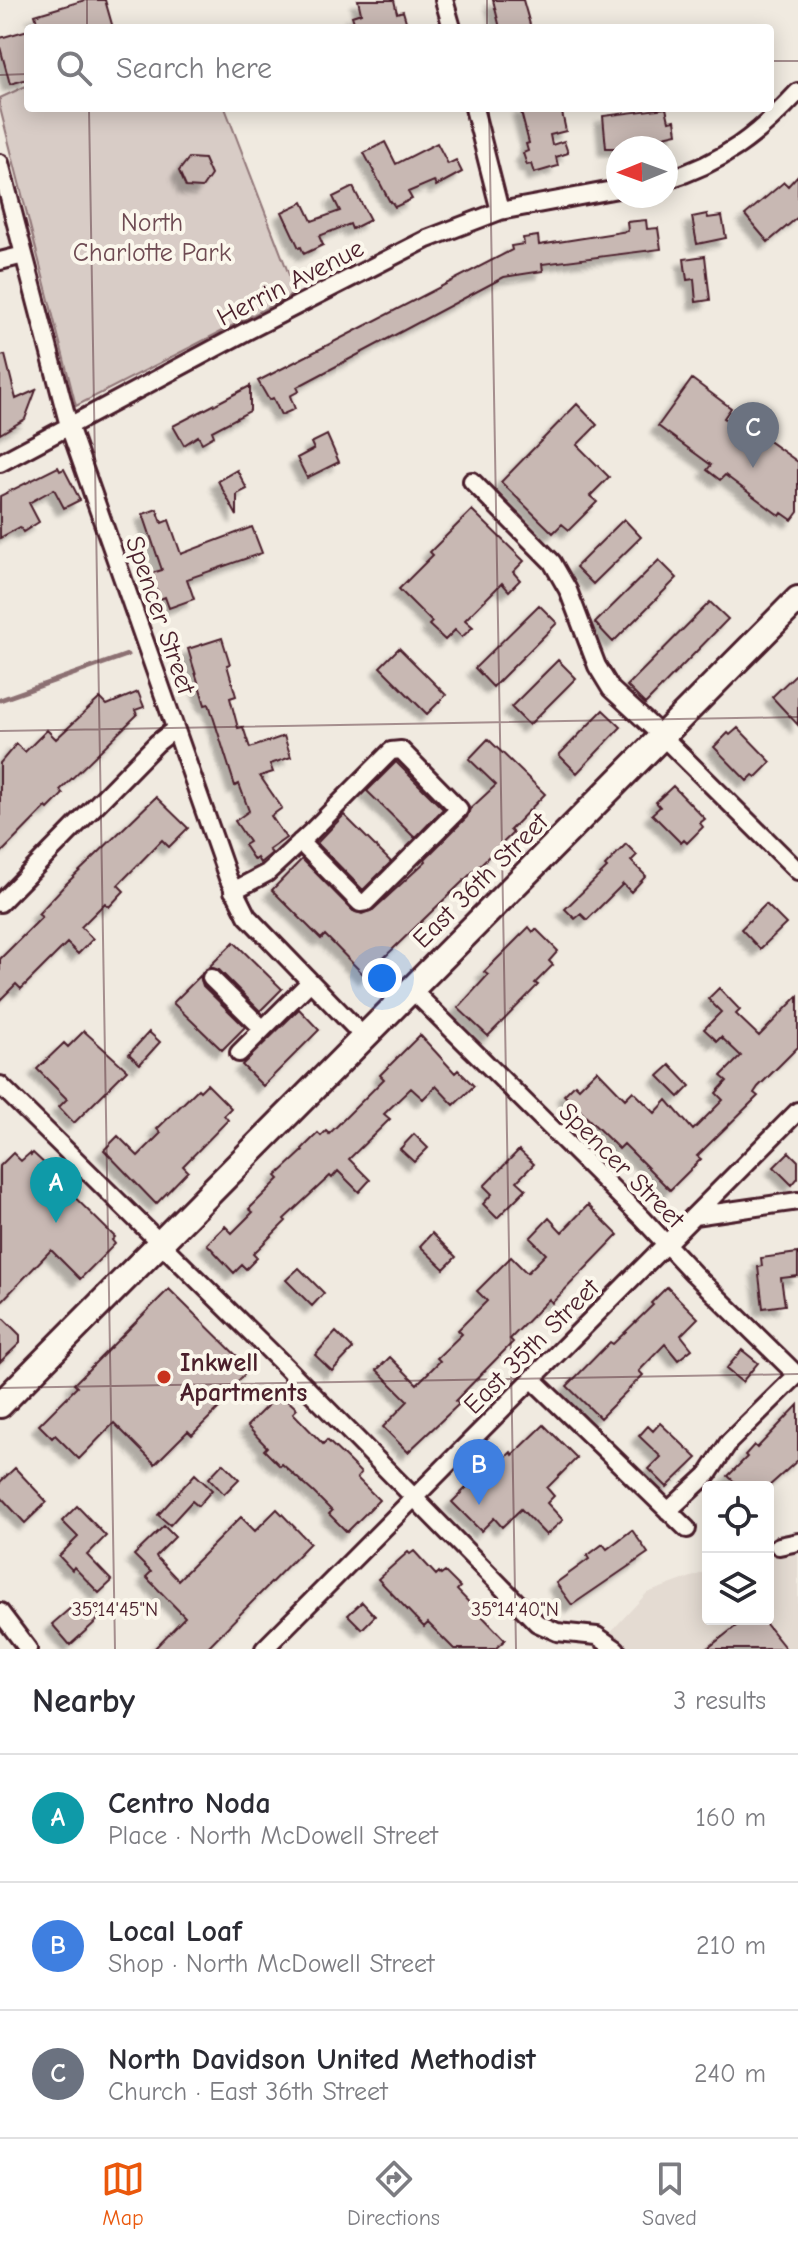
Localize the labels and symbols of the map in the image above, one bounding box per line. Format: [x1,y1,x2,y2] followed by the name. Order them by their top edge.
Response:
[606,136,678,208] north arrow
[73,208,232,268] park label: North Charlotte Park
[212,233,369,333] street label: Herrin Avenue
[727,402,779,468] pin: C
[119,532,202,700] street label: Spencer Street
[407,806,556,954] street label: East 36th Street
[362,958,402,998] your location
[552,1097,691,1236] street label: Spencer Street
[30,1157,82,1223] pin: A
[458,1272,607,1420] street label: East 35th Street
[180,1348,307,1408] place label: Inkwell Apartments
[155,1368,173,1386] marker: Inkwell Apartments
[453,1439,505,1505] pin: B
[72,1598,158,1621] text: 35°14'45"N
[471,1598,559,1621] text: 35°14'40"N

